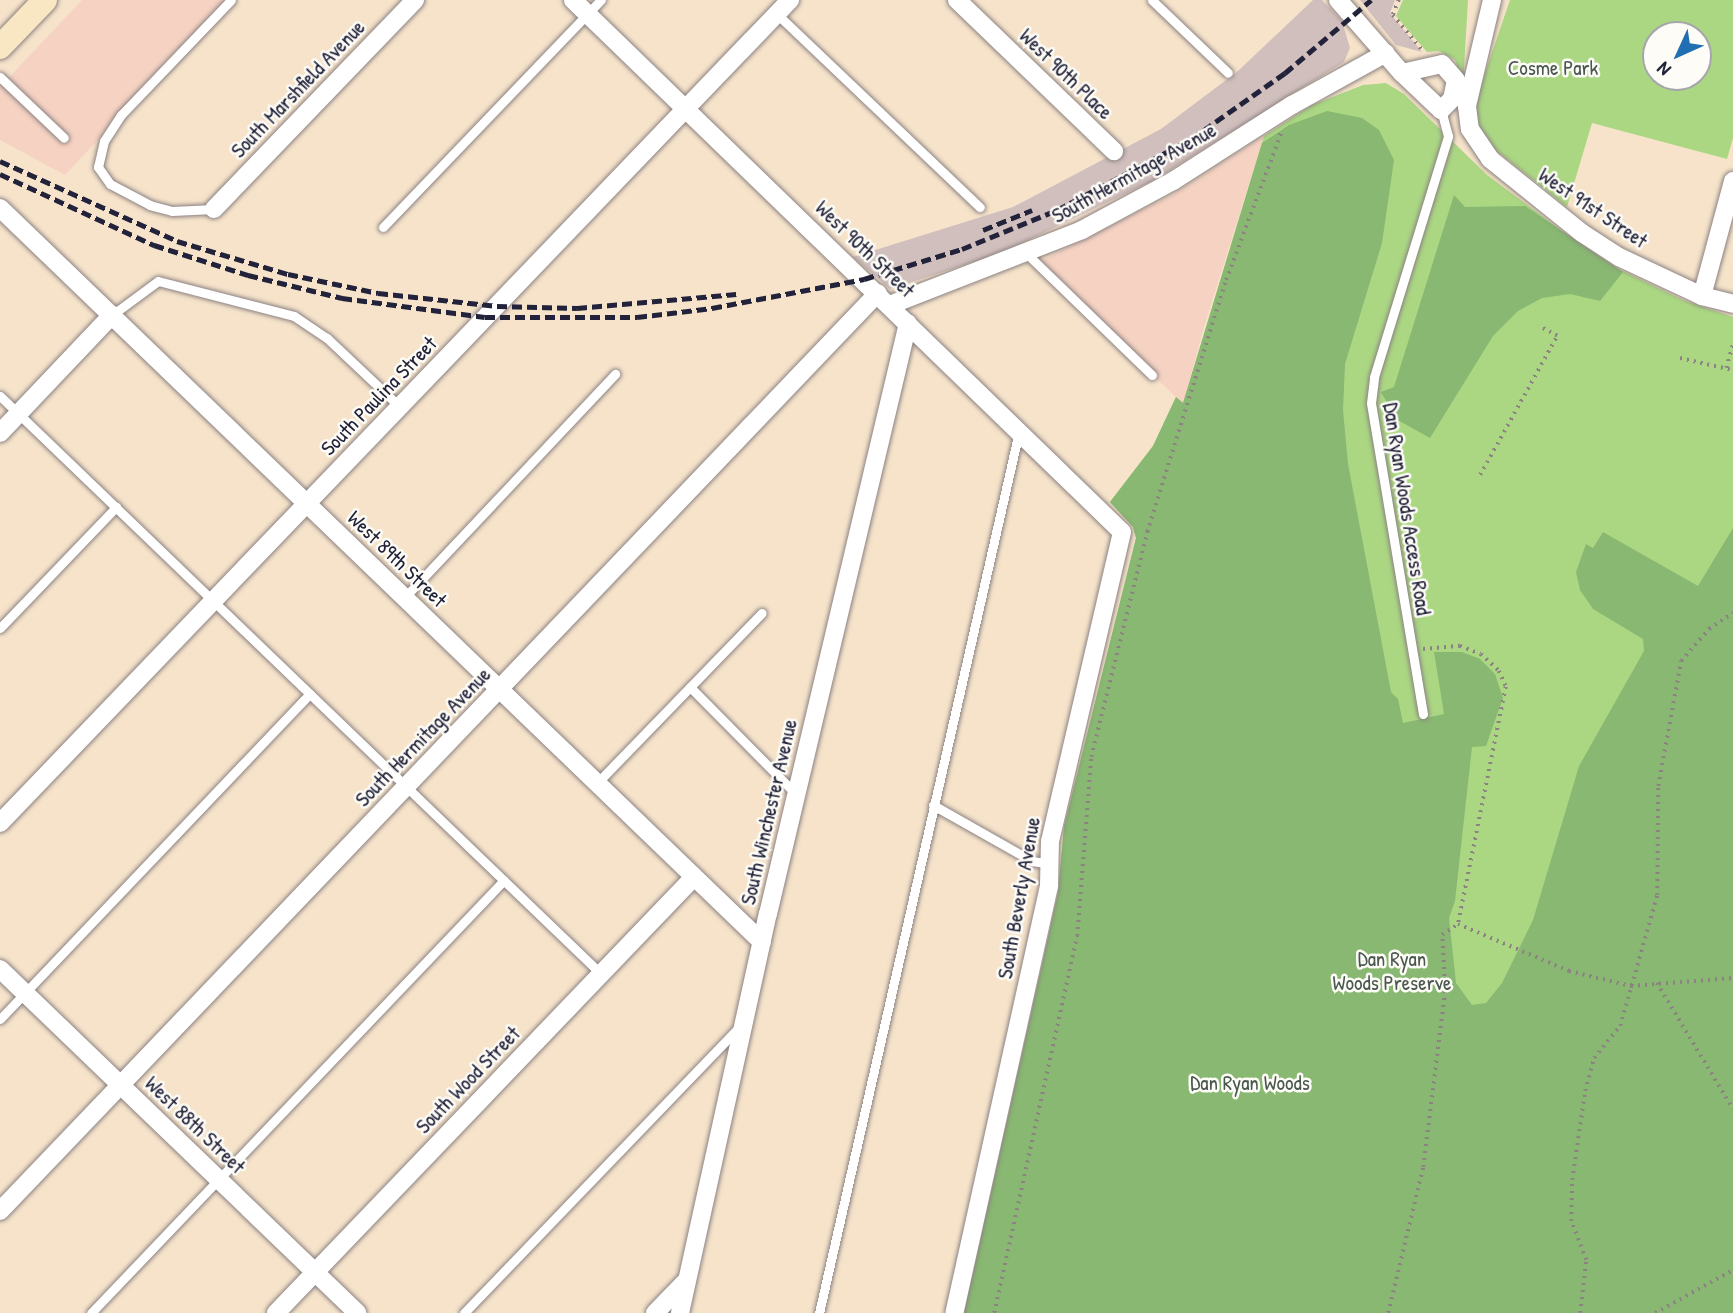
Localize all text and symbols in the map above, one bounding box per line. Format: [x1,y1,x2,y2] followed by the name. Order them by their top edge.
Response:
[226,15,370,163] street label: South Marshfield Avenue
[1642,21,1712,91] north arrow
[1014,23,1118,125] street label: West 90th Place
[1508,55,1598,81] park label: Cosme Park
[1651,57,1676,82] text: N
[1047,117,1221,229] street label: South Hermitage Avenue
[1534,162,1652,254] street label: West 91st Street
[810,195,920,303] street label: West 90th Street
[316,331,442,461] street label: South Paulina Street
[1378,401,1436,617] street label: Dan Ryan Woods Access Road
[342,505,452,613] street label: West 89th Street
[350,662,496,812] street label: South Hermitage Avenue
[735,717,803,907] street label: South Winchester Avenue
[992,815,1046,981] street label: South Beverly Avenue
[1333,946,1451,996] park label: Dan Ryan Woods Preserve
[411,1021,525,1139] street label: South Wood Street
[1190,1070,1310,1096] park label: Dan Ryan Woods
[140,1071,250,1179] street label: West 88th Street

